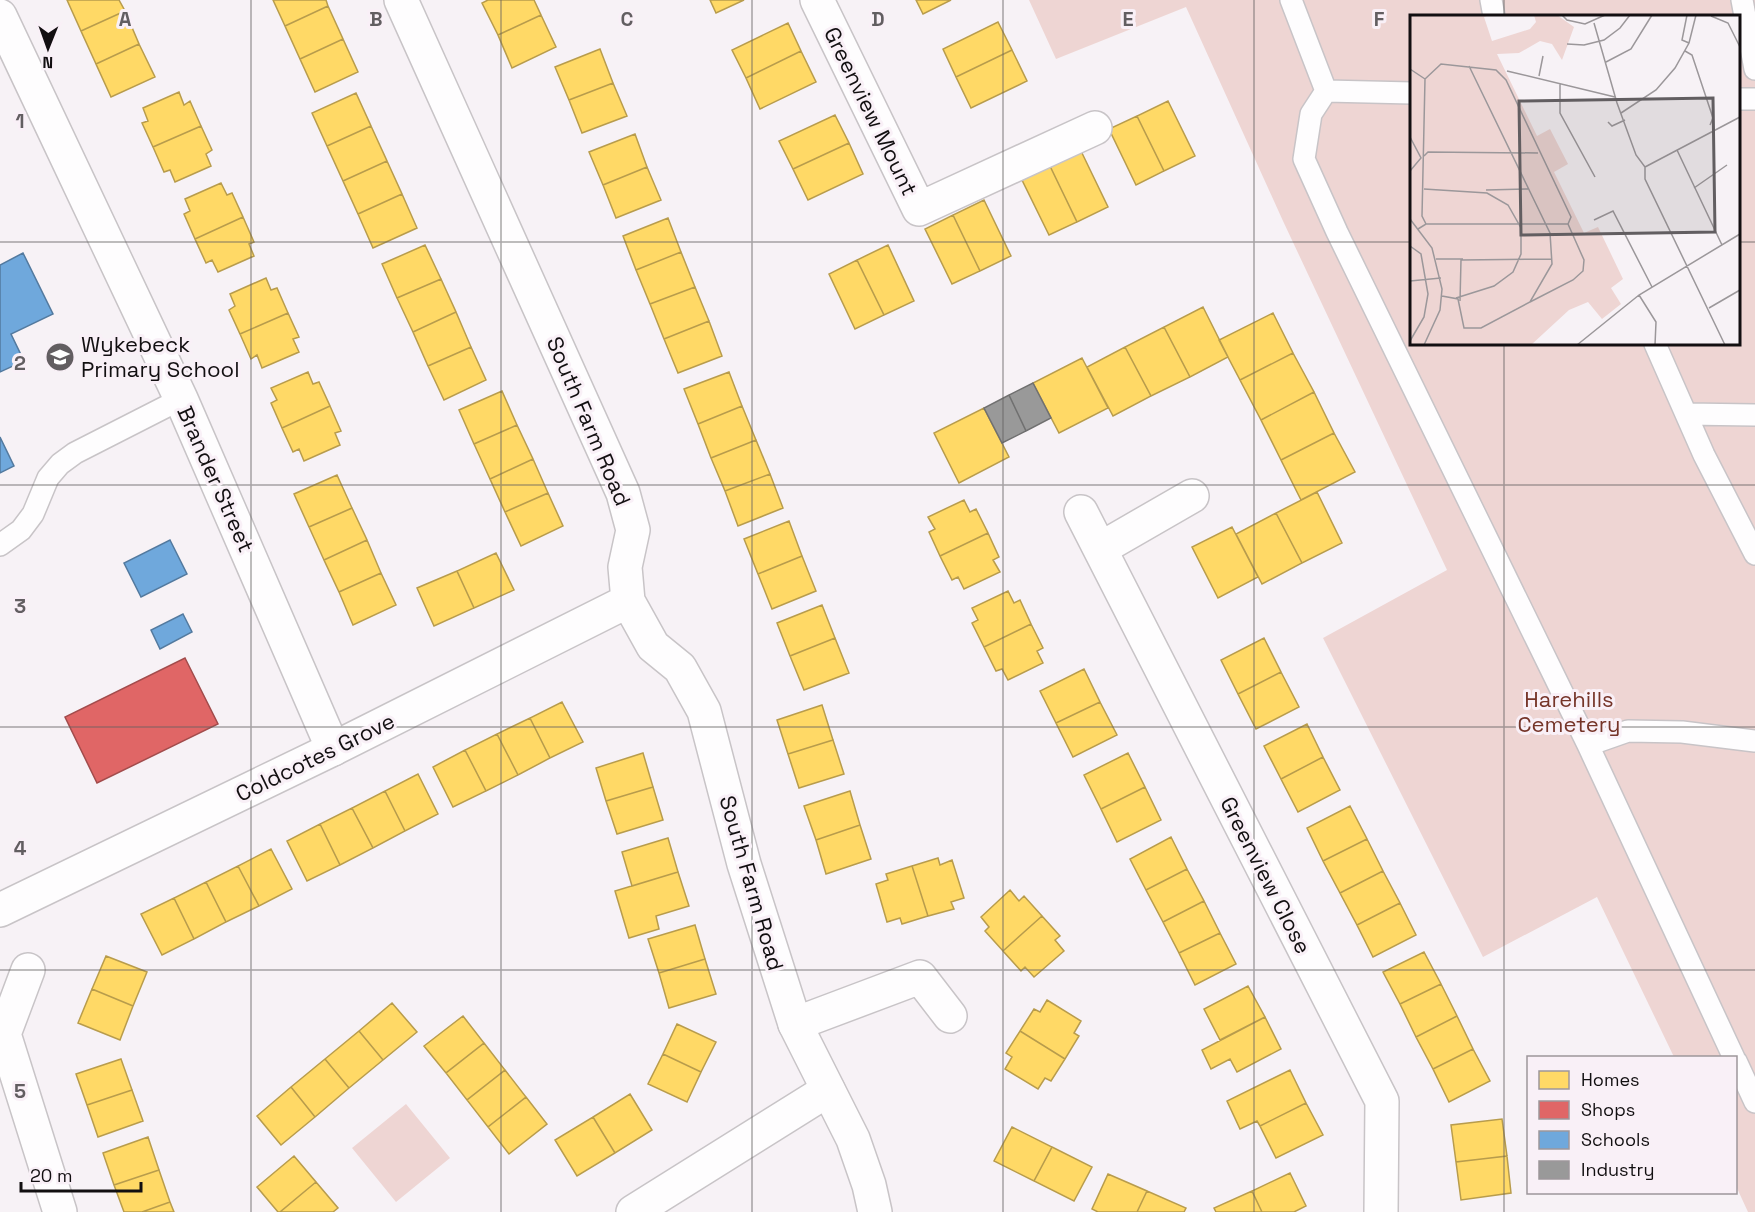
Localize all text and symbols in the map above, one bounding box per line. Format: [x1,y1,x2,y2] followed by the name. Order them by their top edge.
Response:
[119,6,132,32] text: A
[369,6,383,32] text: B
[621,6,634,32] text: C
[871,6,885,32] text: D
[1122,6,1134,32] text: E
[1374,6,1385,32] text: F
[1410,15,1740,345] inset map
[18,18,78,78] north arrow
[818,22,924,200] street label: Greenview Mount
[42,52,53,73] text: N
[15,108,25,134] text: 1
[81,330,240,383] place label: Wykebeck Primary School
[541,332,637,510] street label: South Farm Road
[44,341,76,373] school or university icon: Wykebeck Primary School
[14,350,26,376] text: 2
[171,402,261,556] street label: Brander Street
[14,593,26,619] text: 3
[1517,685,1621,738] park label: Harehills Cemetery
[231,706,399,808] street label: Coldcotes Grove
[714,792,790,974] street label: South Farm Road
[1214,792,1318,958] street label: Greenview Close
[14,835,27,861] text: 4
[1527,1056,1737,1194] legend
[1581,1068,1640,1091] text: Homes
[14,1078,26,1104] text: 5
[1581,1098,1635,1121] text: Shops
[1581,1128,1650,1151] text: Schools
[21,1155,141,1193] scale bar
[1581,1158,1654,1181] text: Industry
[30,1164,73,1187] text: 20 m

